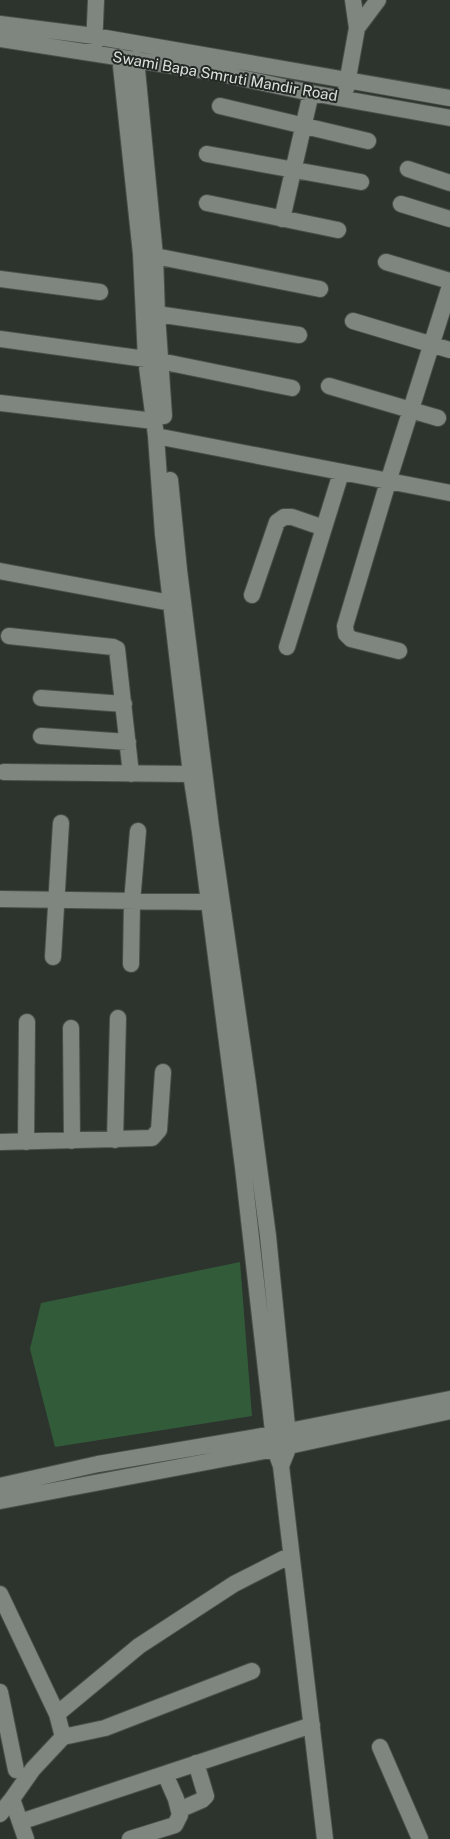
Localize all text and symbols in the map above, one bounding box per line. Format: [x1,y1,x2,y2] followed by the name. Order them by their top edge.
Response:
[111,48,339,104] street label: Swami Bapa Smruti Mandir Road

